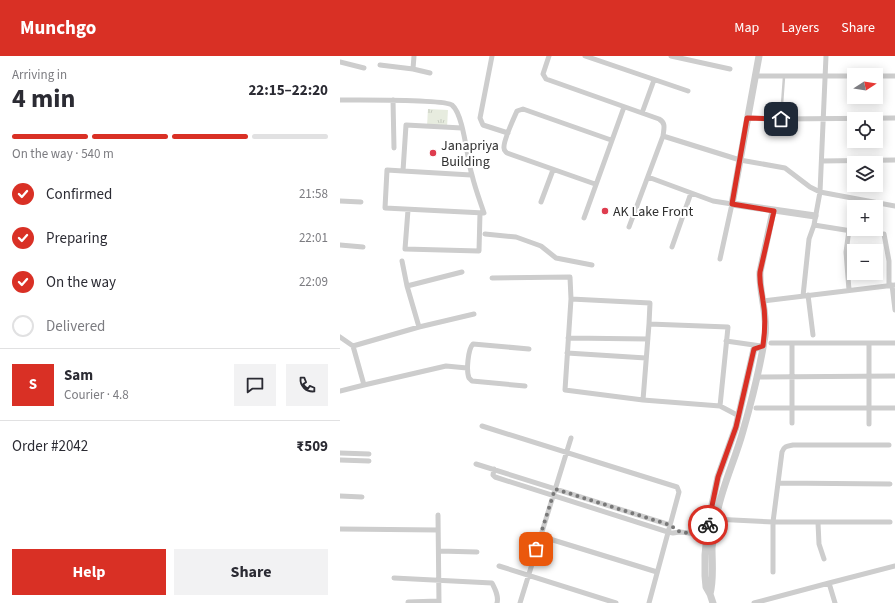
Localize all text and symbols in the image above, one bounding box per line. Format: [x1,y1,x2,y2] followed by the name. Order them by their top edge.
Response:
[20,15,96,42] text: Munchgo
[734,18,759,38] text: Map
[781,18,819,38] text: Layers
[841,18,875,38] text: Share
[12,66,67,84] text: Arriving in
[847,68,883,104] north arrow
[847,68,883,280] map controls
[12,80,75,117] text: 4 min
[248,80,328,101] text: 22:15–22:20
[764,102,798,136] pin
[770,108,792,130] icon: home
[847,112,883,148] button: locate
[441,136,499,172] place label: Janapriya Building
[12,145,114,163] text: On the way · 540 m
[428,148,438,158] marker: Janapriya Building
[847,156,883,192] button: layers
[12,183,34,205] icon: check
[46,184,112,205] text: Confirmed
[299,185,328,203] text: 21:58
[847,200,883,236] button: +
[613,202,693,222] place label: AK Lake Front
[600,206,610,216] marker: AK Lake Front
[12,227,34,249] icon: check
[46,228,107,249] text: Preparing
[299,229,328,247] text: 22:01
[847,244,883,280] button: −
[12,271,34,293] icon: check
[46,272,116,293] text: On the way
[299,273,328,291] text: 22:09
[46,316,105,337] text: Delivered
[234,364,276,406] button: chat
[286,364,328,406] button: phone
[64,365,93,386] text: Sam
[29,374,37,395] text: S
[64,386,129,404] text: Courier · 4.8
[12,436,88,457] text: Order #2042
[296,436,328,457] text: ₹509
[688,505,728,545] courier
[697,514,719,536] icon: bike
[519,532,553,566] pin
[525,538,547,560] icon: bag
[12,549,166,595] button: Help
[174,549,328,595] button: Share

